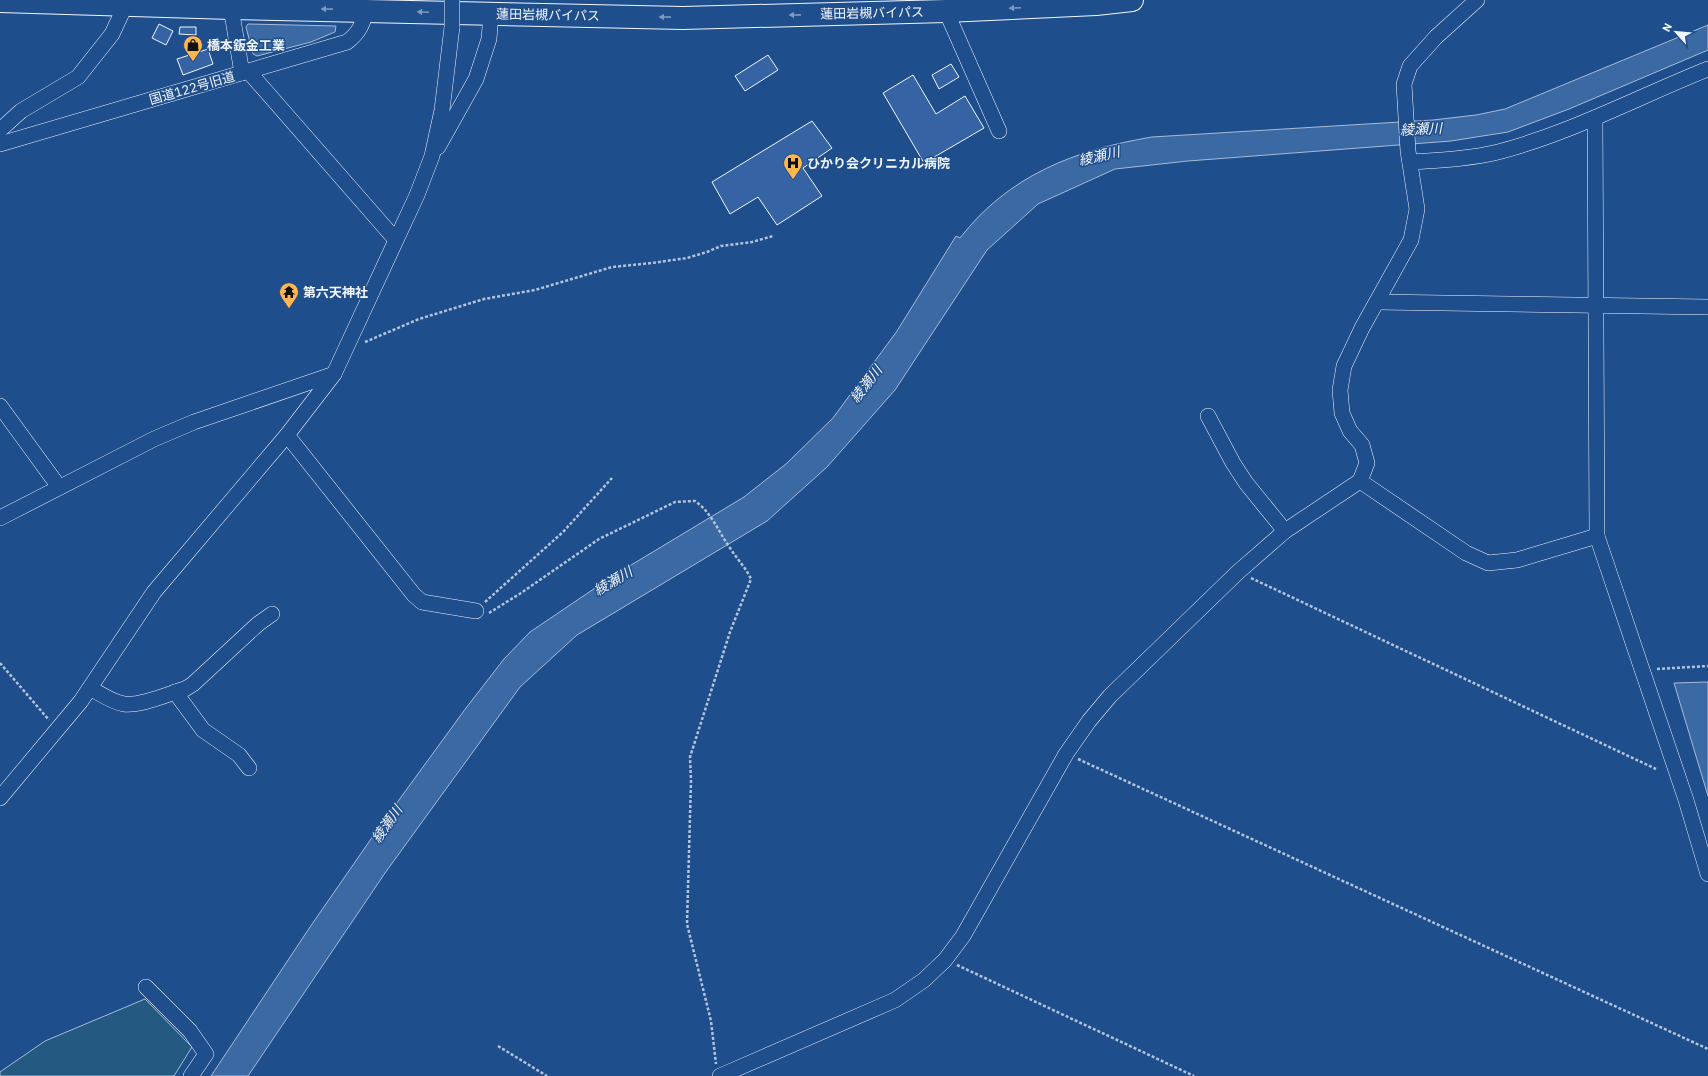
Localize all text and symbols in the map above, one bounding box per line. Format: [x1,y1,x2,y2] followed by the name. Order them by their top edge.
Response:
[820,4,924,22] street label: 蓮田岩槻バイパス
[1009,4,1021,11] one-way arrow
[321,6,333,13] one-way arrow
[496,6,600,24] street label: 蓮田岩槻バイパス
[416,9,429,15] one-way arrow
[788,12,801,18] one-way arrow
[1656,12,1696,52] north arrow
[658,14,671,20] one-way arrow
[1659,21,1675,34] text: N
[182,34,204,62] shop icon: 橋本鈑金工業
[207,37,285,54] place label: 橋本鈑金工業
[147,68,237,108] street label: 国道122号旧道
[1400,119,1444,139] water label: 綾瀬川
[1077,142,1123,169] water label: 綾瀬川
[782,152,804,180] hospital icon: ひかり会クリニカル病院
[807,155,950,172] place label: ひかり会クリニカル病院
[278,281,300,309] temple icon: 第六天神社
[303,284,368,301] place label: 第六天神社
[846,360,887,406] water label: 綾瀬川
[590,561,637,600] water label: 綾瀬川
[368,800,408,846] water label: 綾瀬川

